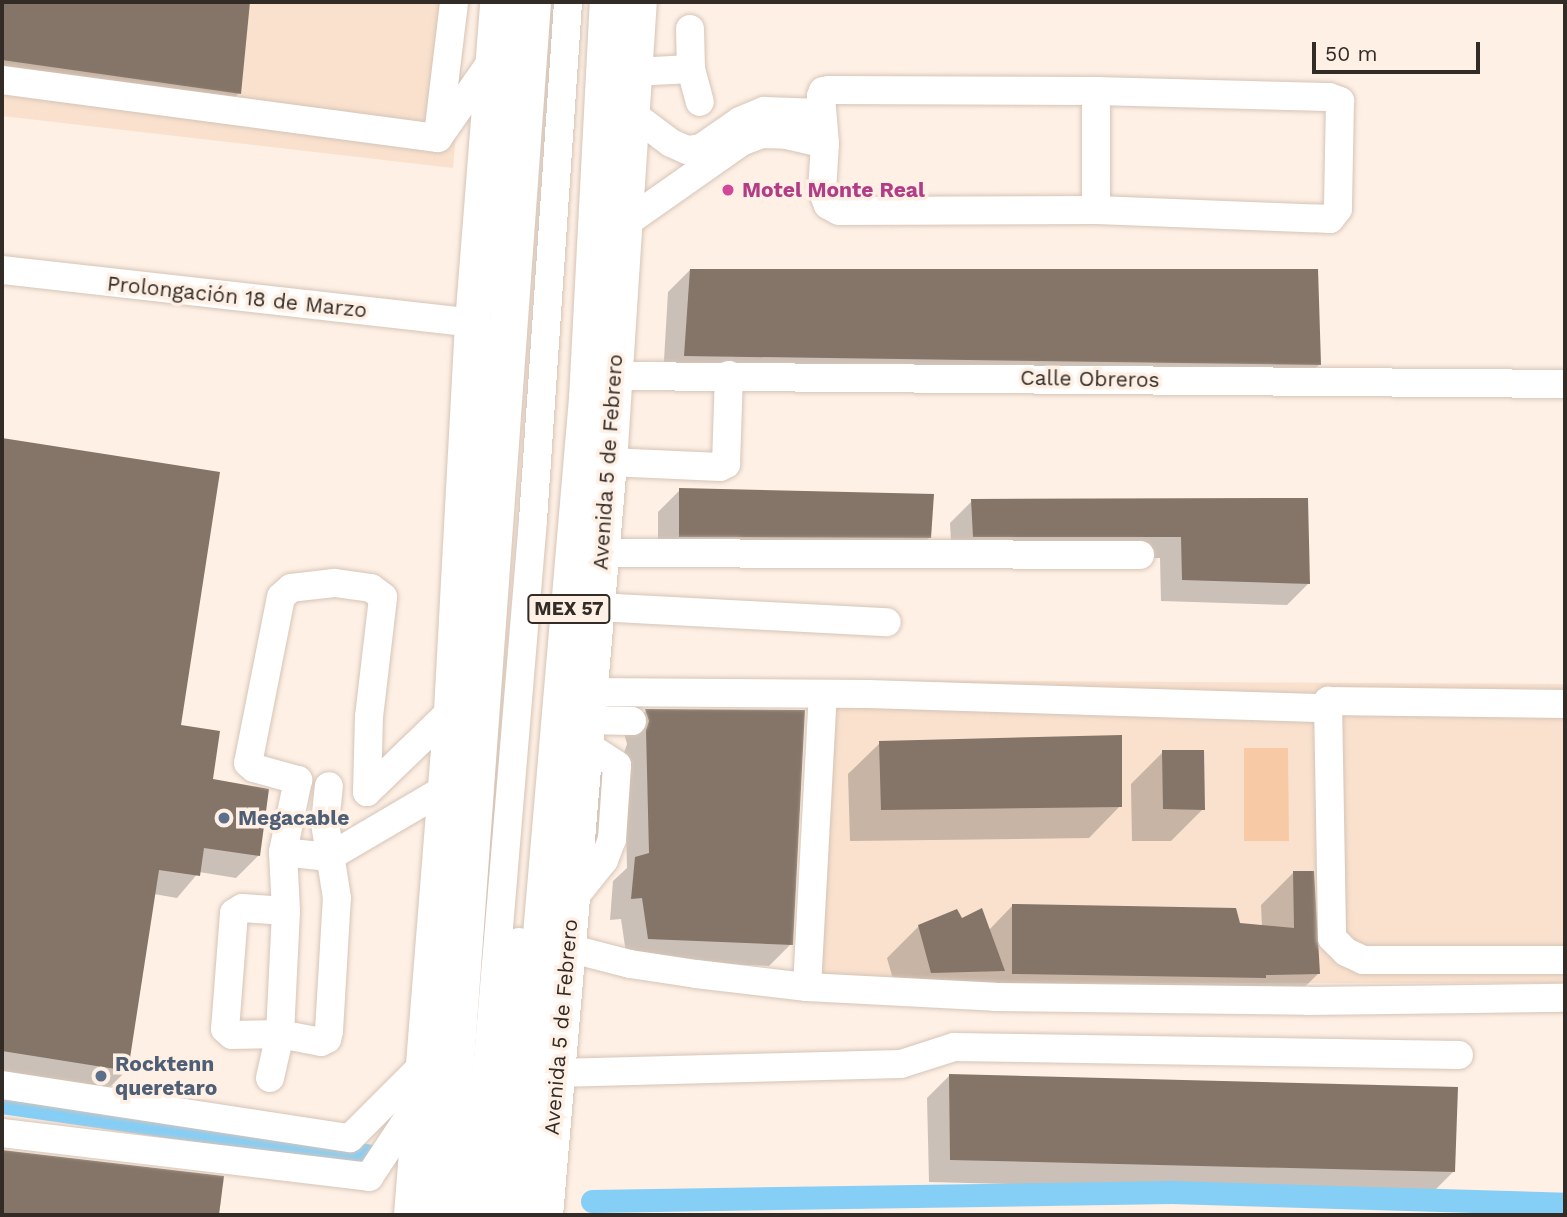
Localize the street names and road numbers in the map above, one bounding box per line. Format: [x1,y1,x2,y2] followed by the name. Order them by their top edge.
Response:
[106,271,368,323] street label: Prolongación 18 de Marzo
[588,353,628,571] street label: Avenida 5 de Febrero
[1020,365,1160,393] street label: Calle Obreros
[527,594,611,624] road number: MEX 57
[539,918,583,1136] street label: Avenida 5 de Febrero

